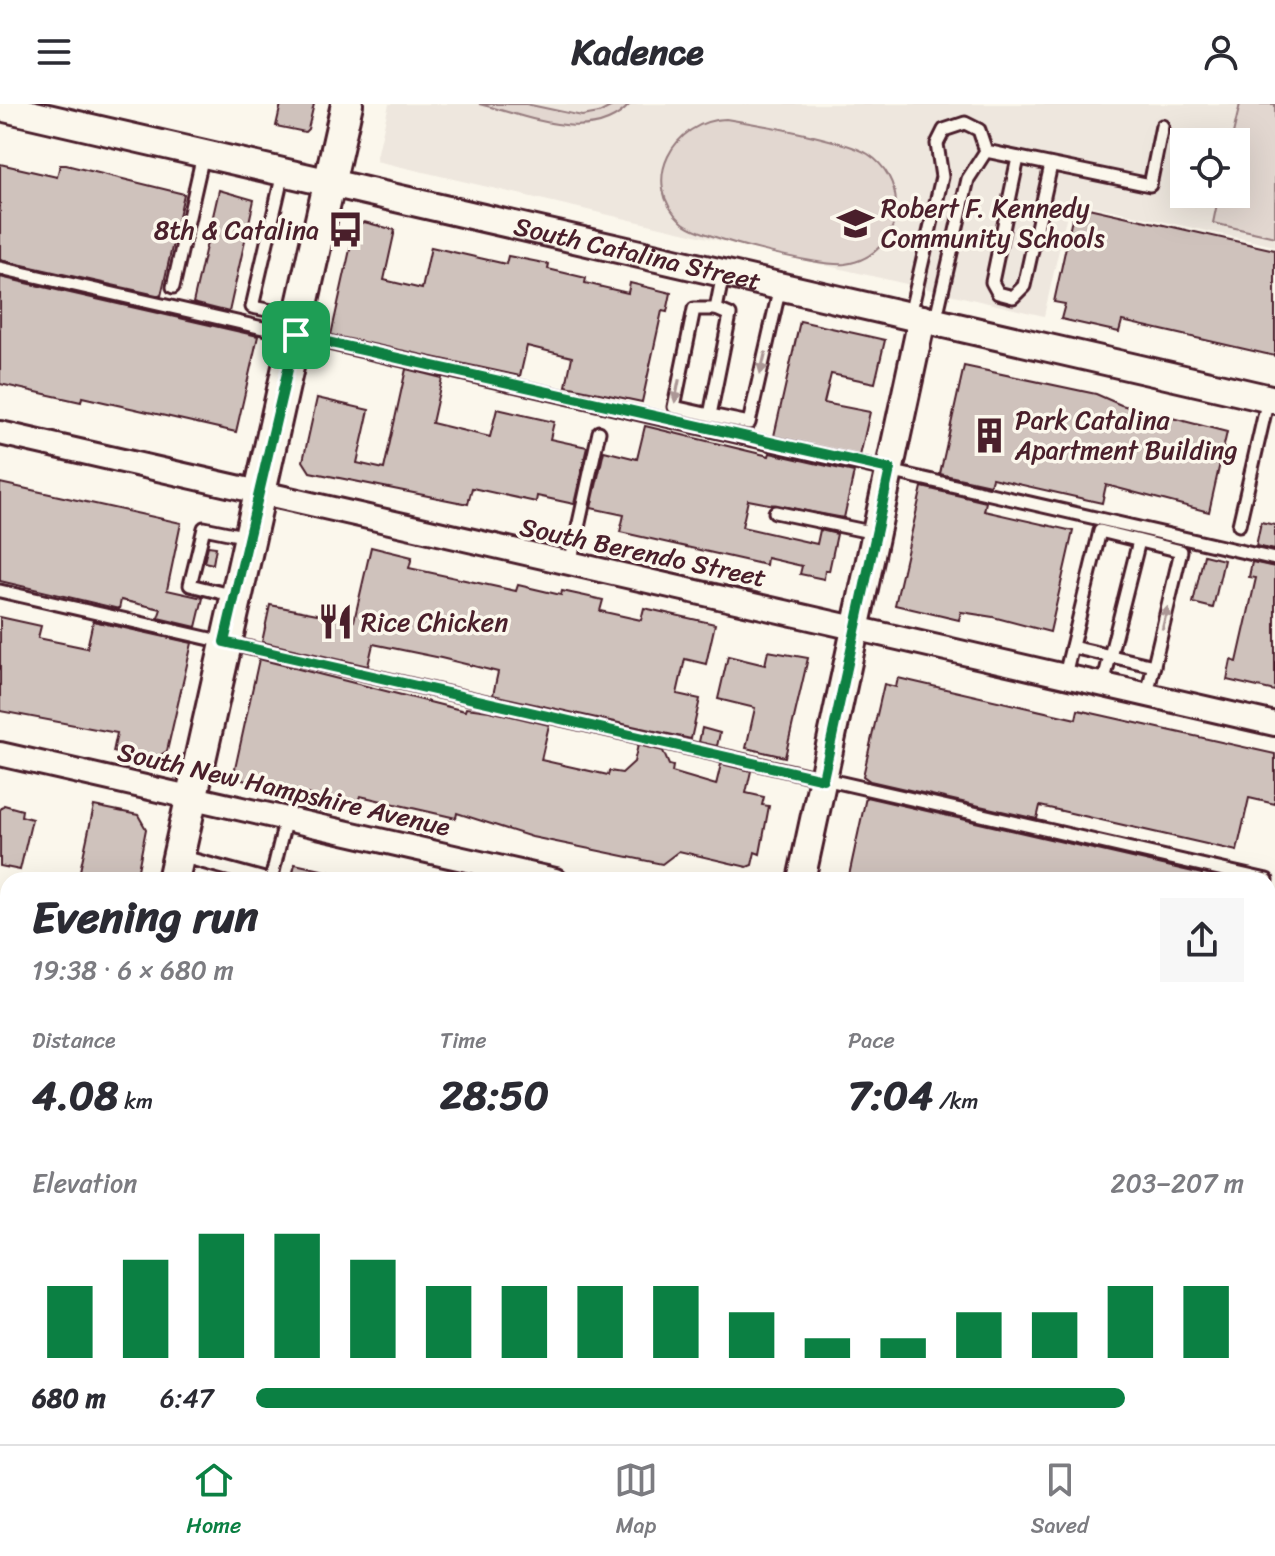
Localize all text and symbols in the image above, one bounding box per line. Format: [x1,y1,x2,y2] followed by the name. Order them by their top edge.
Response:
[571,20,704,84] text: Kadence
[32,30,76,74] icon: menu
[1199,30,1243,74] icon: person
[1170,128,1250,208] map controls
[1170,128,1250,208] button: locate
[881,185,1105,261] place label: Robert F. Kennedy Community Schools
[509,203,765,304] street label: South Catalina Street
[836,204,874,242] school or university icon: Robert F. Kennedy Community Schools
[154,207,319,253] place label: 8th & Catalina
[326,211,364,249] bus stop icon: 8th & Catalina
[262,301,330,369] pin
[274,313,318,357] icon: arrive
[756,350,769,375] one-way arrow
[670,379,683,404] one-way arrow
[1014,397,1238,473] place label: Park Catalina Apartment Building
[970,416,1008,454] building icon: Park Catalina Apartment Building
[516,503,770,601] street label: South Berendo Street
[361,599,508,645] place label: Rice Chicken
[316,603,354,641] restaurant icon: Rice Chicken
[1160,606,1172,631] one-way arrow
[113,728,455,850] street label: South New Hampshire Avenue
[32,878,258,956] text: Evening run
[1160,898,1244,982] button: share
[32,947,234,993] text: 19:38 · 6 × 680 m
[32,1021,116,1060] text: Distance
[440,1021,487,1060] text: Time
[848,1021,895,1060] text: Pace
[32,1060,118,1131] text: 4.08
[440,1060,549,1131] text: 28:50
[848,1060,933,1131] text: 7:04
[118,1082,153,1121] text: km
[933,1082,978,1121] text: /km
[32,1160,137,1206] text: Elevation
[1111,1160,1244,1206] text: 203–207 m
[32,1375,106,1421] text: 680 m
[160,1375,214,1421] text: 6:47
[186,1458,241,1545] tab: Home
[614,1458,658,1545] tab: Map
[1031,1458,1089,1545] tab: Saved

